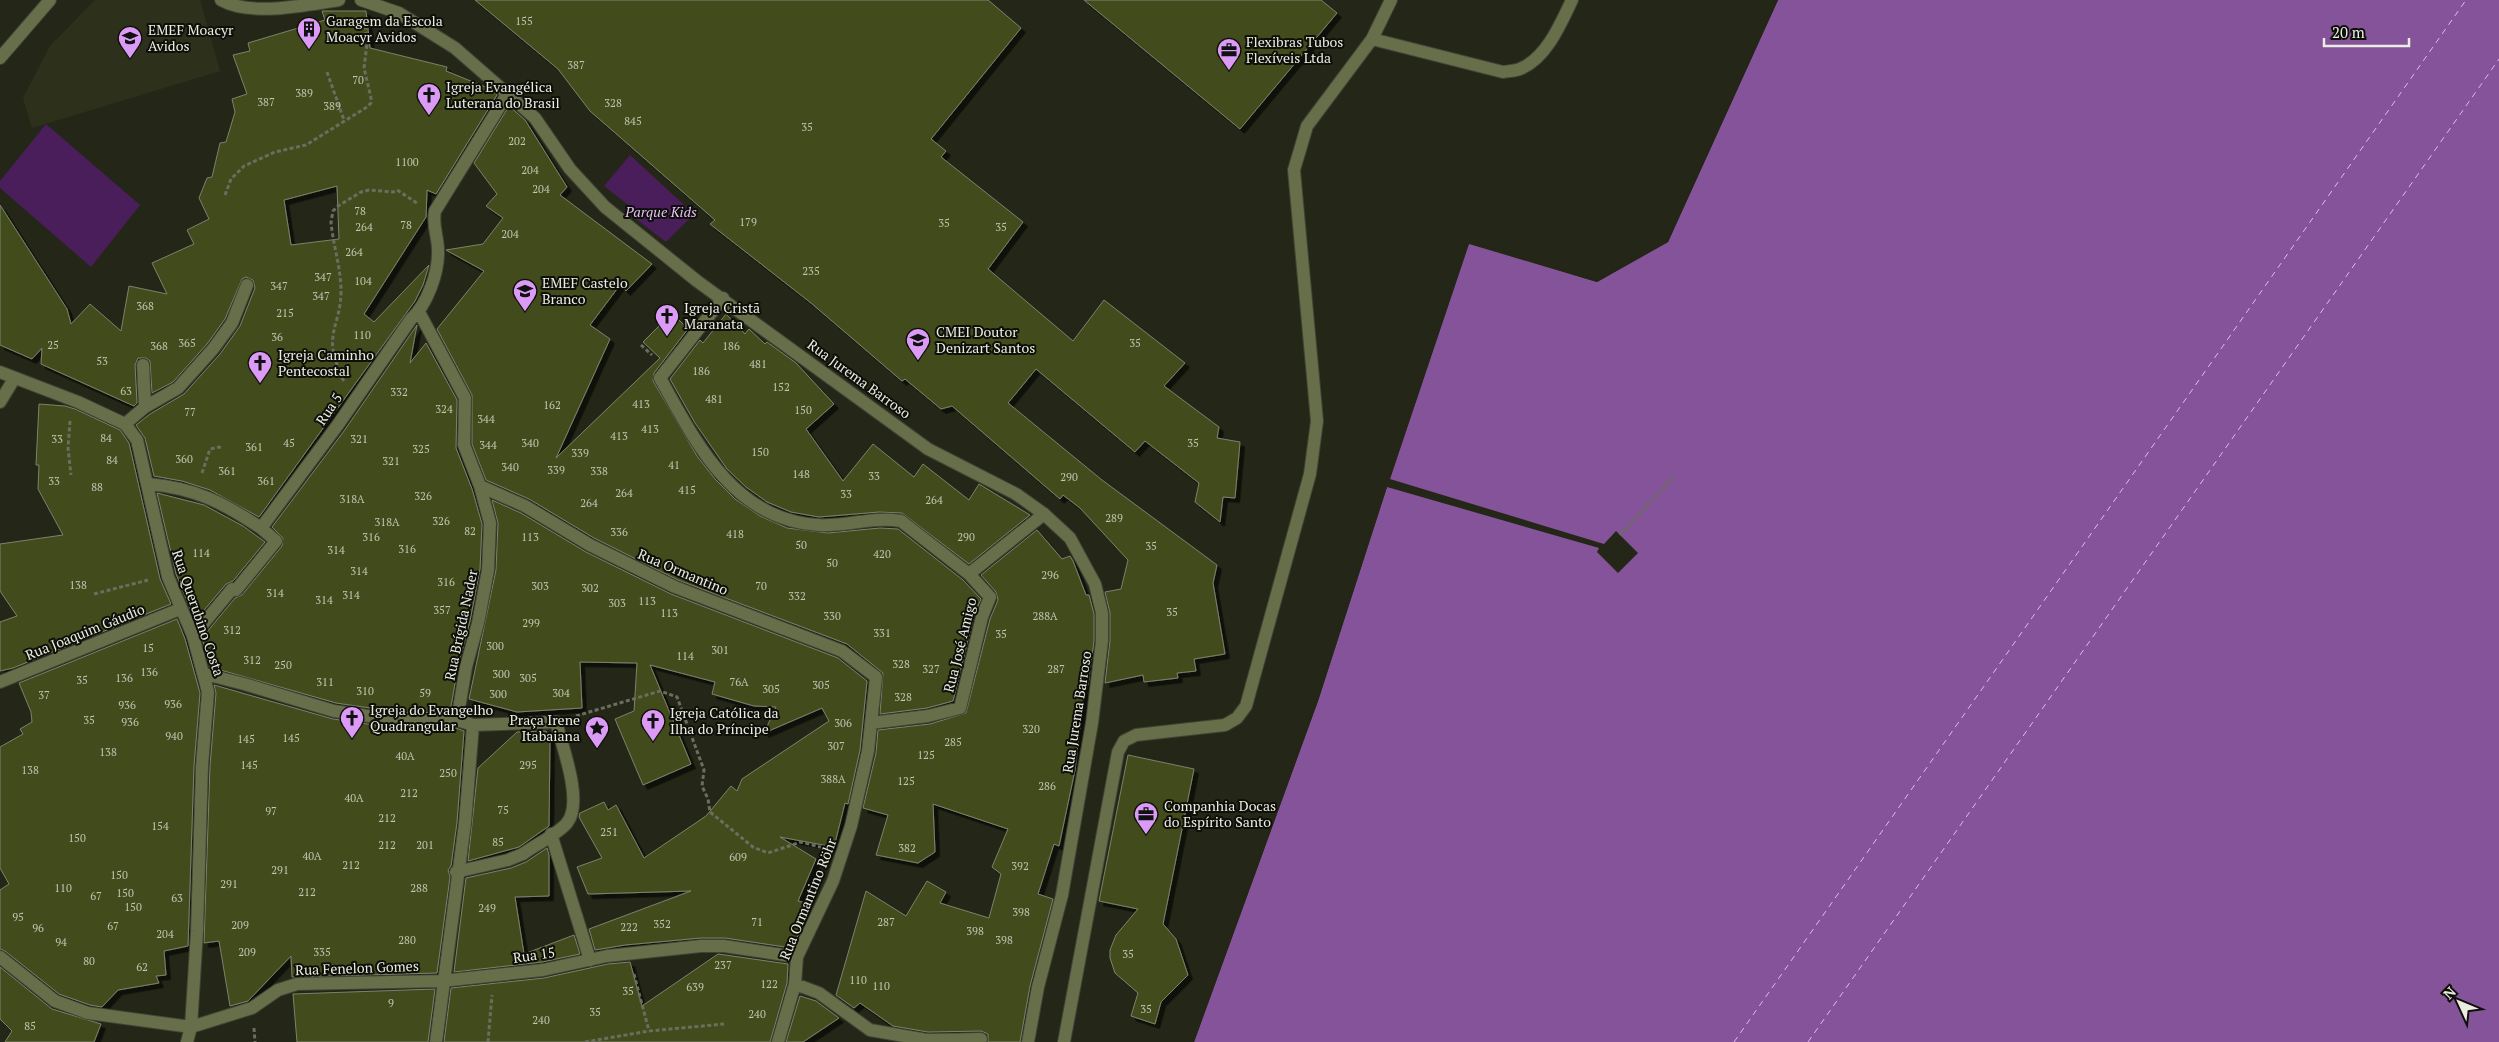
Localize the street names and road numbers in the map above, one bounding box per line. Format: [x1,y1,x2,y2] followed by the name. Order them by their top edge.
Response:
[804,335,915,423] street label: Rua Jurema Barroso
[311,389,346,428] street label: Rua 5
[635,544,731,599] street label: Rua Ormantino
[168,547,229,678] street label: Rua Querubino Costa
[439,567,482,682] street label: Rua Brígida Nader
[939,595,981,694] street label: Rua José Amigo
[22,599,147,664] street label: Rua Joaquim Gáudio
[1057,649,1096,774] street label: Rua Jurema Barroso
[774,835,841,962] street label: Rua Ormantino Röhr
[512,942,556,967] street label: Rua 15
[295,956,419,979] street label: Rua Fenelon Gomes

